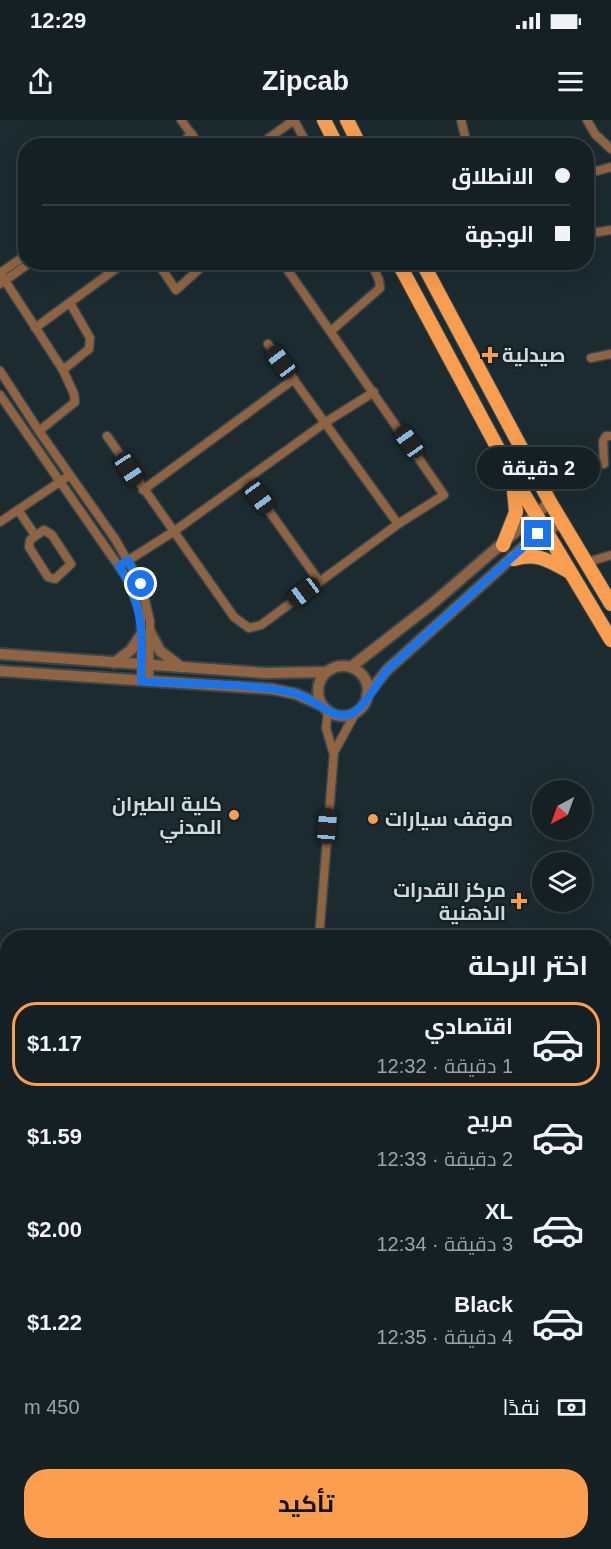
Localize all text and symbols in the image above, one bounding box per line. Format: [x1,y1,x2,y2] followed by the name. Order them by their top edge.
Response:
[30,8,86,33] text: 12:29
[24,65,57,98] icon: share
[554,65,587,98] icon: menu
[262,66,349,96] text: Zipcab
[451,164,534,189] text: الانطلاق
[465,222,534,247] text: الوجهة
[263,342,299,382] car
[502,344,565,367] place label: صيدلية
[483,348,497,362] marker: صيدلية
[391,422,427,462] car
[476,447,600,489] callout: 2 دقيقة
[112,449,146,489] car
[502,457,575,479] text: 2 دقيقة
[241,477,277,517] car
[524,520,551,547] route end
[127,570,154,597] route start
[284,574,324,610] car
[532,780,592,840] north arrow
[532,780,592,912] map controls
[112,793,222,843] place label: كلية الطيران المدني
[316,807,338,845] car
[227,808,241,822] marker: كلية الطيران المدني
[385,808,513,831] place label: موقف سيارات
[366,812,380,826] marker: موقف سيارات
[532,852,592,912] button: layers
[393,879,506,925] place label: مركز القدرات الذهنية
[510,892,528,910] marker: مركز القدرات الذهنية
[468,951,588,981] text: اختر الرحلة
[424,1014,513,1039] text: اقتصادي
[531,1017,585,1071] icon: car
[27,1031,82,1056] text: $1.17
[376,1055,513,1077] text: 1 دقيقة · 12:32
[467,1107,513,1132] text: مريح
[531,1110,585,1164] icon: car
[27,1124,82,1149] text: $1.59
[376,1148,513,1170] text: 2 دقيقة · 12:33
[485,1199,513,1224] text: XL
[531,1203,585,1257] icon: car
[27,1217,82,1242] text: $2.00
[376,1233,513,1255] text: 3 دقيقة · 12:34
[454,1292,513,1317] text: Black
[531,1296,585,1350] icon: car
[27,1310,82,1335] text: $1.22
[376,1326,513,1348] text: 4 دقيقة · 12:35
[555,1391,588,1424] icon: cash
[502,1395,540,1420] text: نقدًا
[24,1396,80,1418] text: 450 m
[24,1469,588,1538] button: تأكيد

